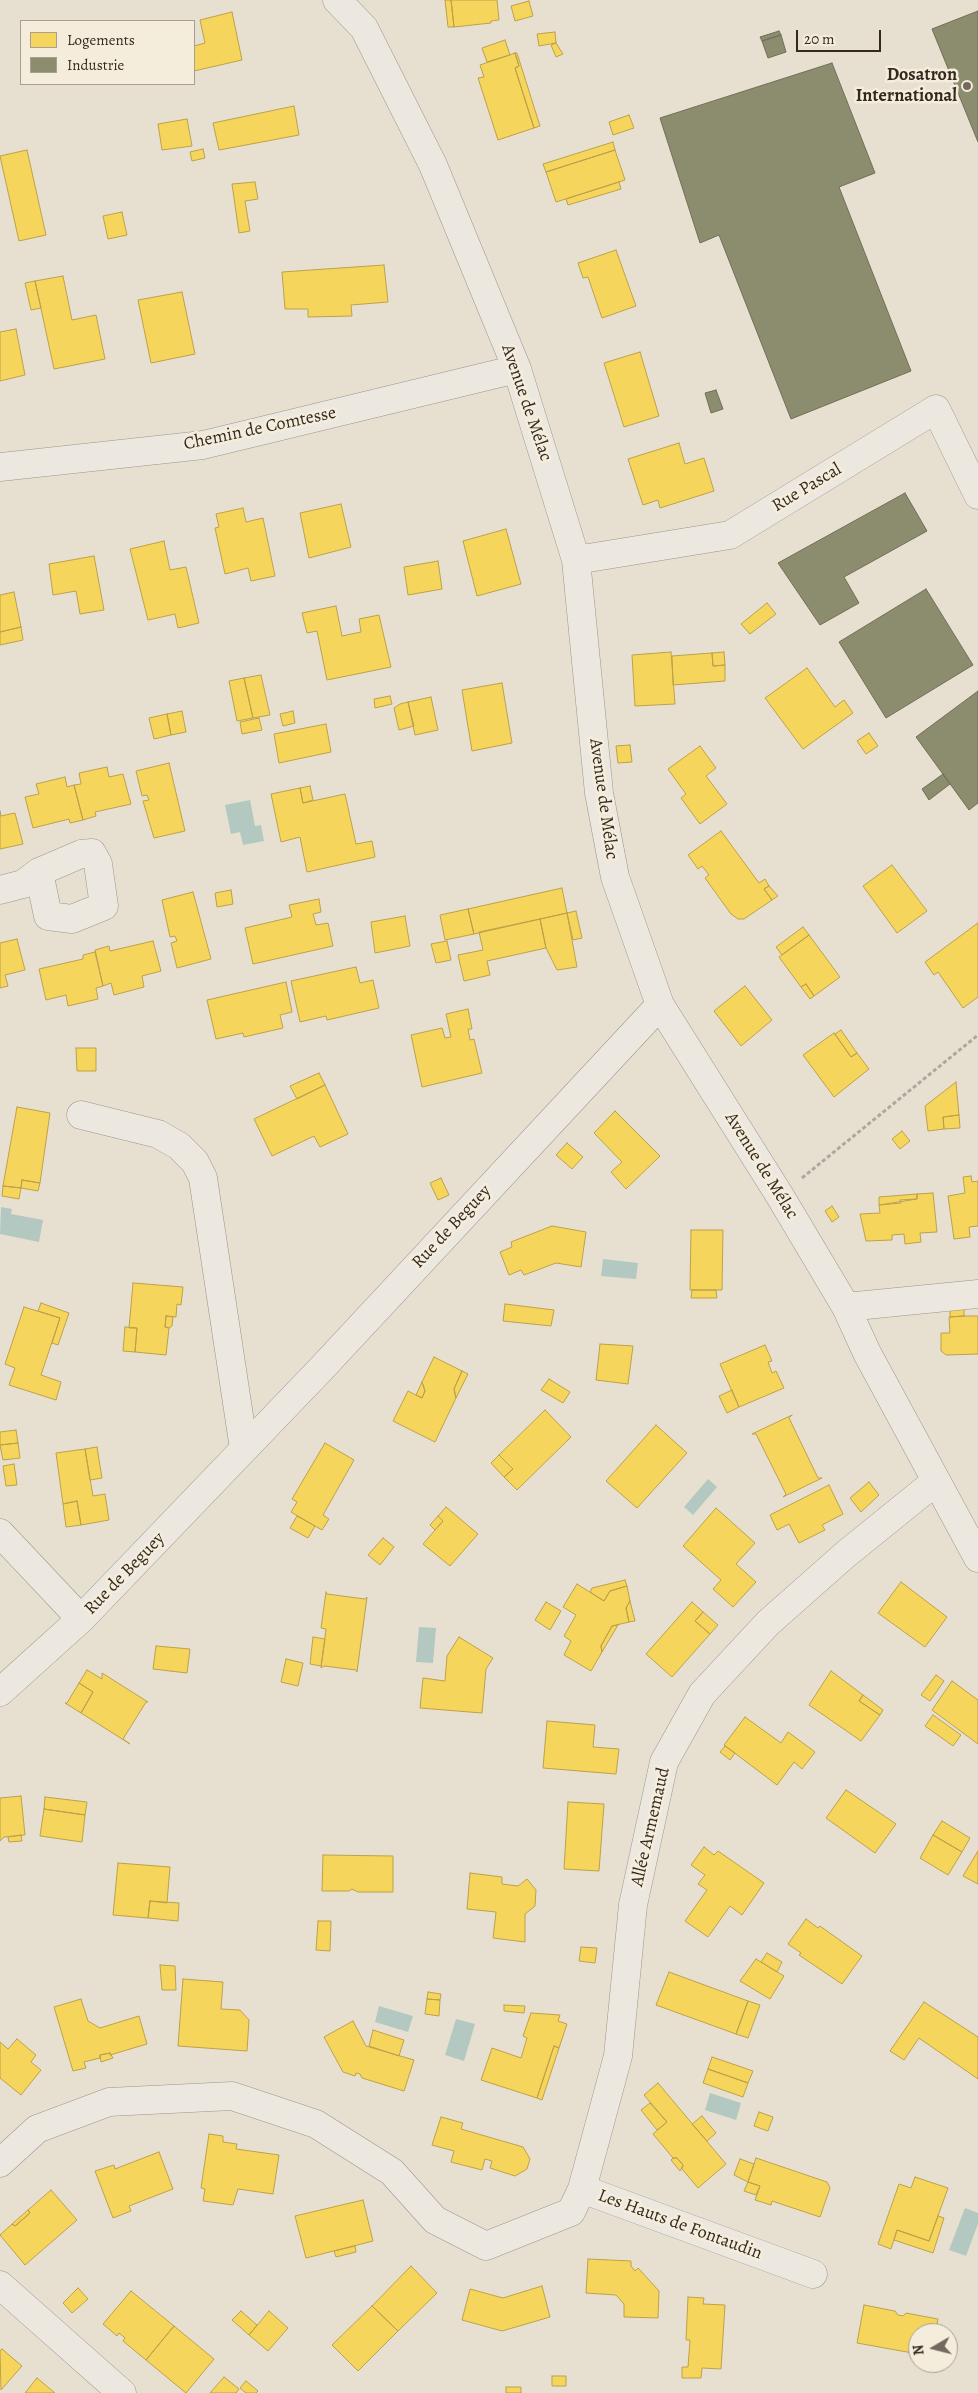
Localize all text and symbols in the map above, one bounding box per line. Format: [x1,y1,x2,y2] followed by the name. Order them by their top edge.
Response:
[20,20,195,85] legend
[798,20,883,52] scale bar
[804,29,835,49] text: 20 m
[67,30,135,50] text: Logements
[67,55,124,75] text: Industrie
[856,65,957,108] place label: Dosatron International
[961,80,973,92] marker: Dosatron International
[496,342,556,464] street label: Avenue de Mélac
[182,402,338,456] street label: Chemin de Comtesse
[768,459,846,517] street label: Rue Pascal
[584,737,622,861] street label: Avenue de Mélac
[720,1109,802,1223] street label: Avenue de Mélac
[408,1181,496,1273] street label: Rue de Beguey
[80,1528,170,1620] street label: Rue de Beguey
[627,1765,675,1889] street label: Allée Armemaud
[595,2185,765,2265] street label: Les Hauts de Fontaudin
[908,2323,958,2373] north arrow
[909,2344,929,2356] text: N

